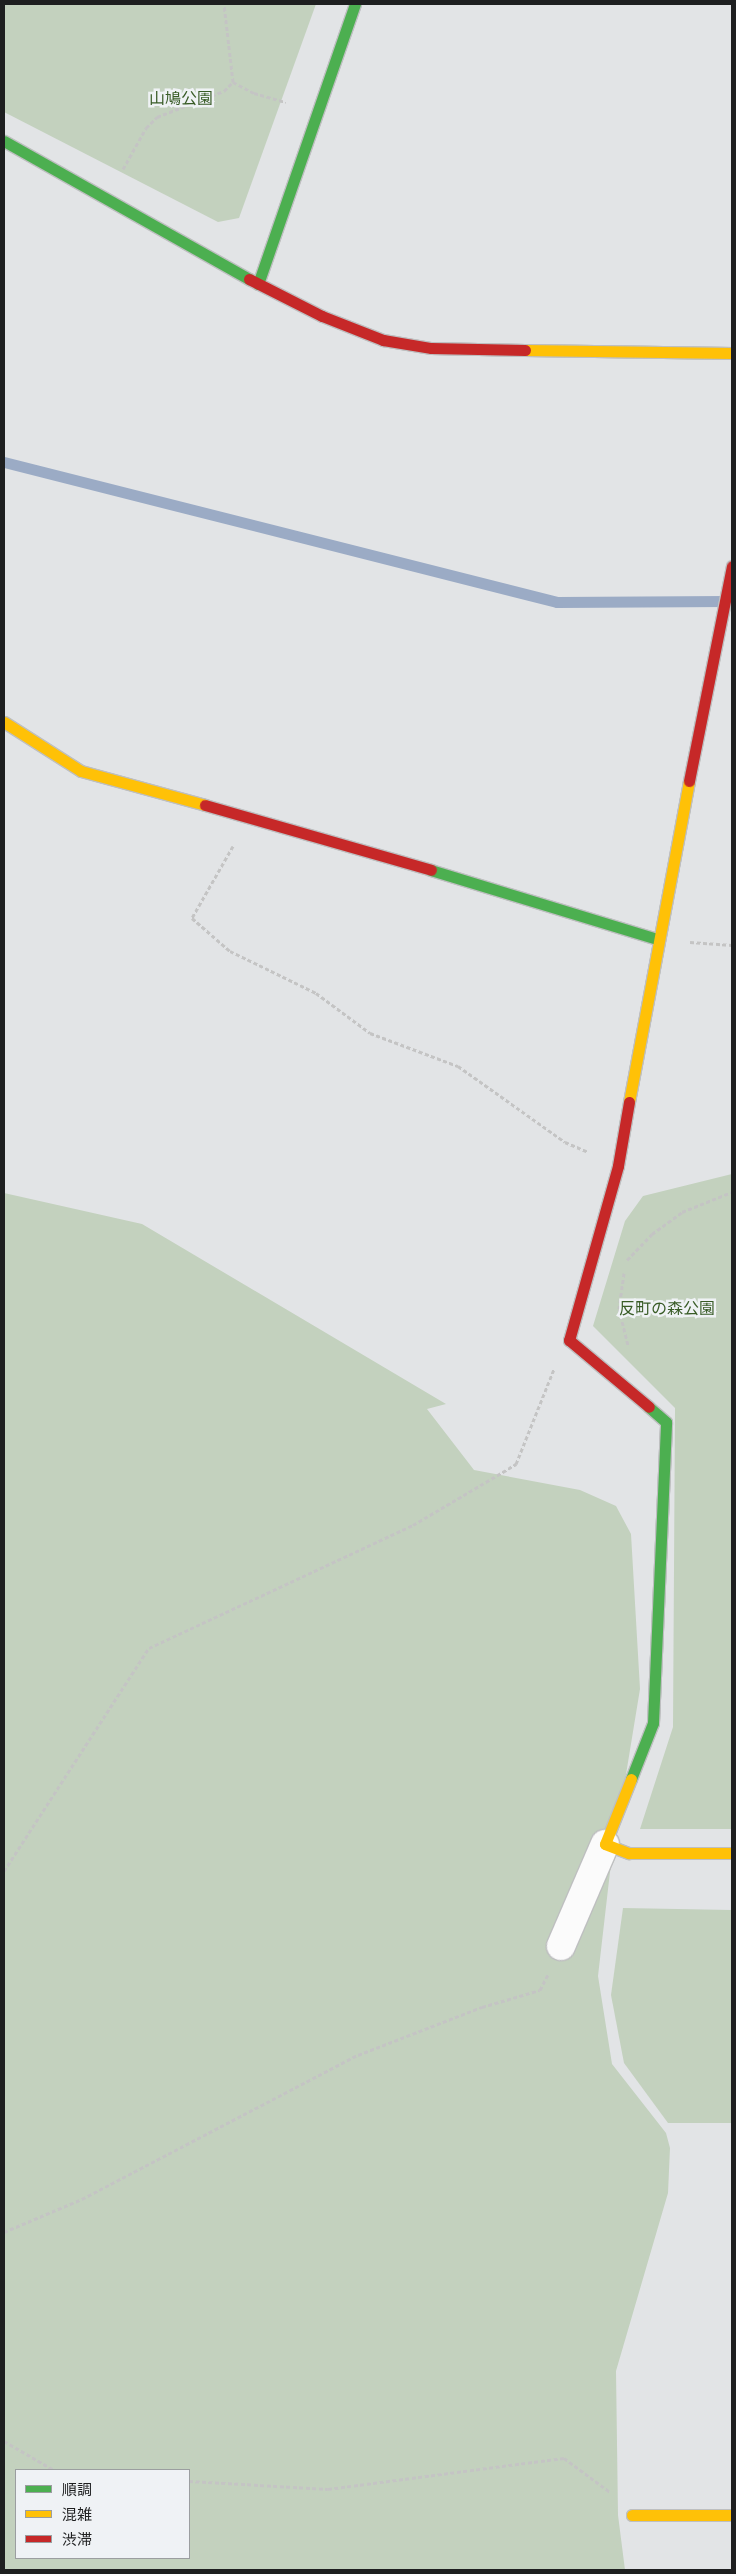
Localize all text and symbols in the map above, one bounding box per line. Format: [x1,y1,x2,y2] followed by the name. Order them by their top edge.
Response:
[149,88,213,108] park label: 山鳩公園
[619,1298,715,1318] park label: 反町の森公園
[15,2469,190,2559] legend
[62,2480,92,2499] text: 順調
[62,2505,92,2524] text: 混雑
[62,2530,92,2549] text: 渋滞

